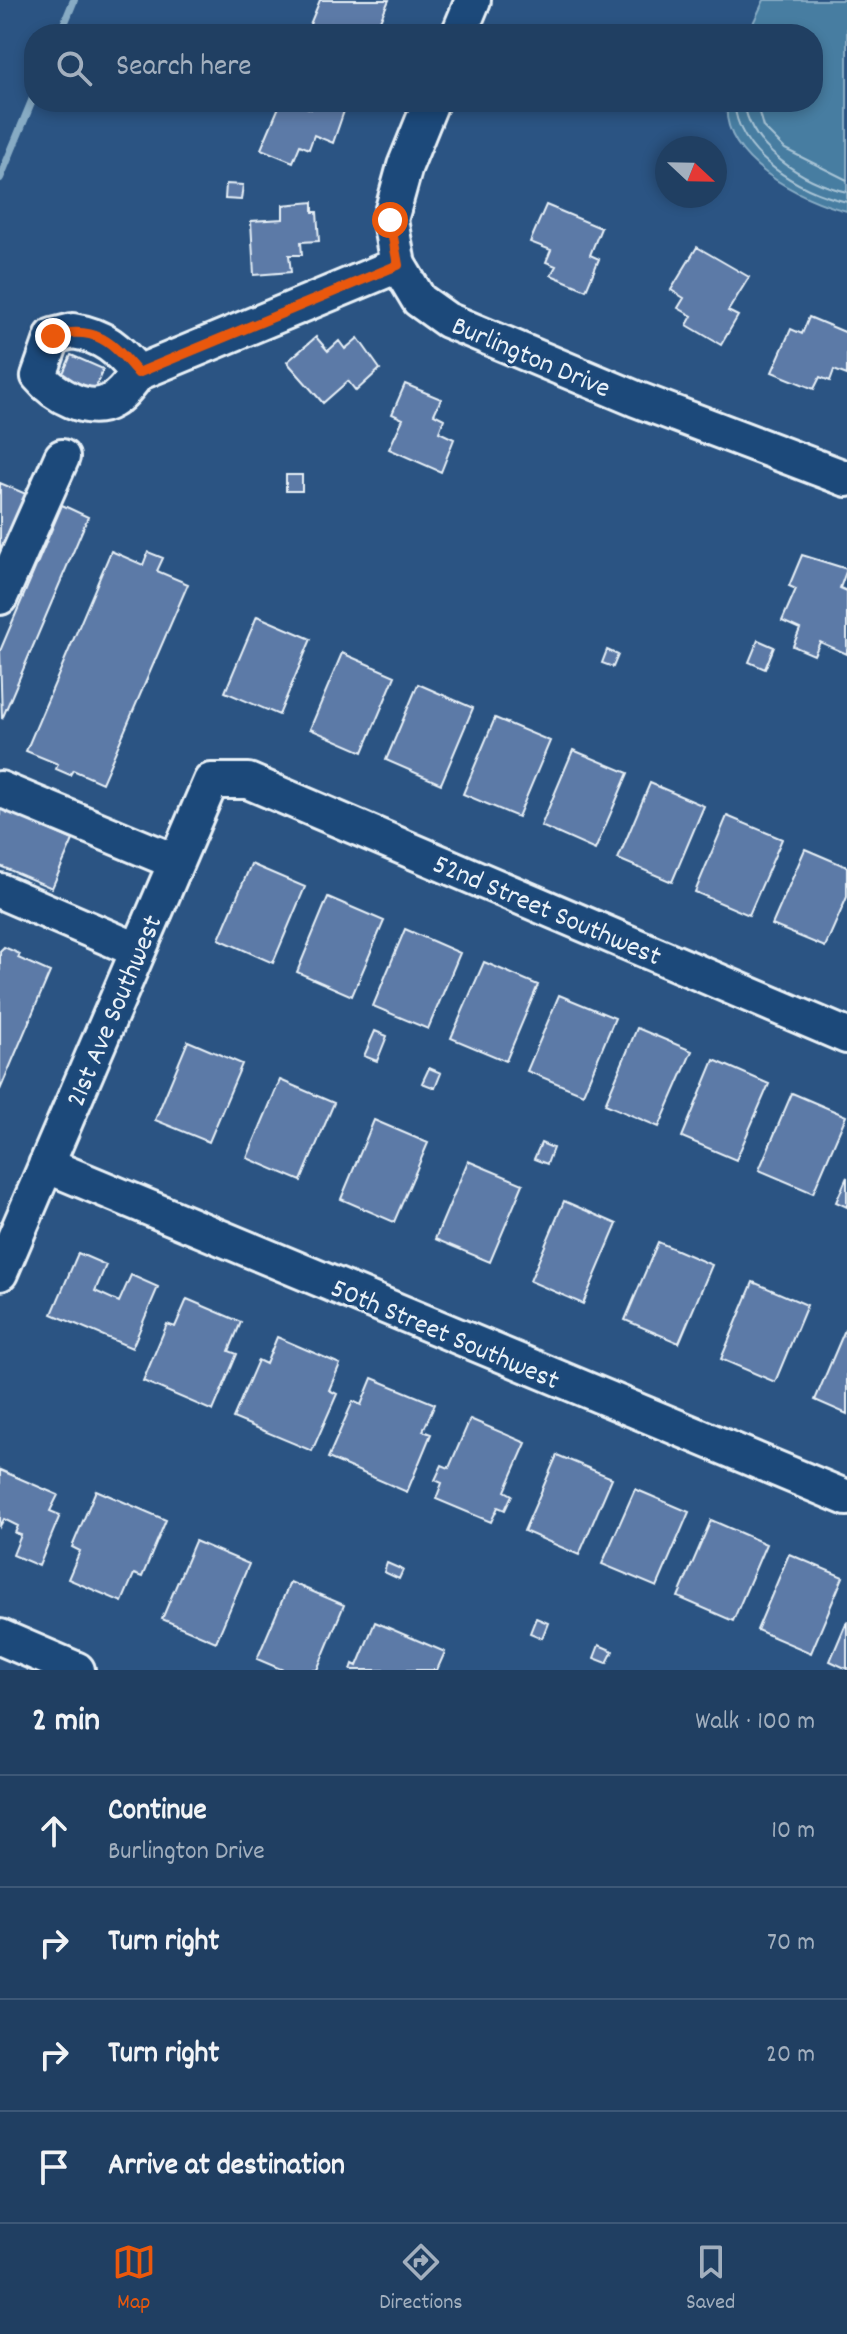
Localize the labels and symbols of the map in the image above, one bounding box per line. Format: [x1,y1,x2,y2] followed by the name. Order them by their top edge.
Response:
[655,136,727,208] north arrow
[372,202,408,238] route start
[445,308,616,411] street label: Burlington Drive
[35,318,71,354] route end
[426,846,666,979] street label: 52nd Street Southwest
[58,910,175,1114] street label: 21st Ave Southwest
[324,1270,565,1403] street label: 50th Street Southwest

